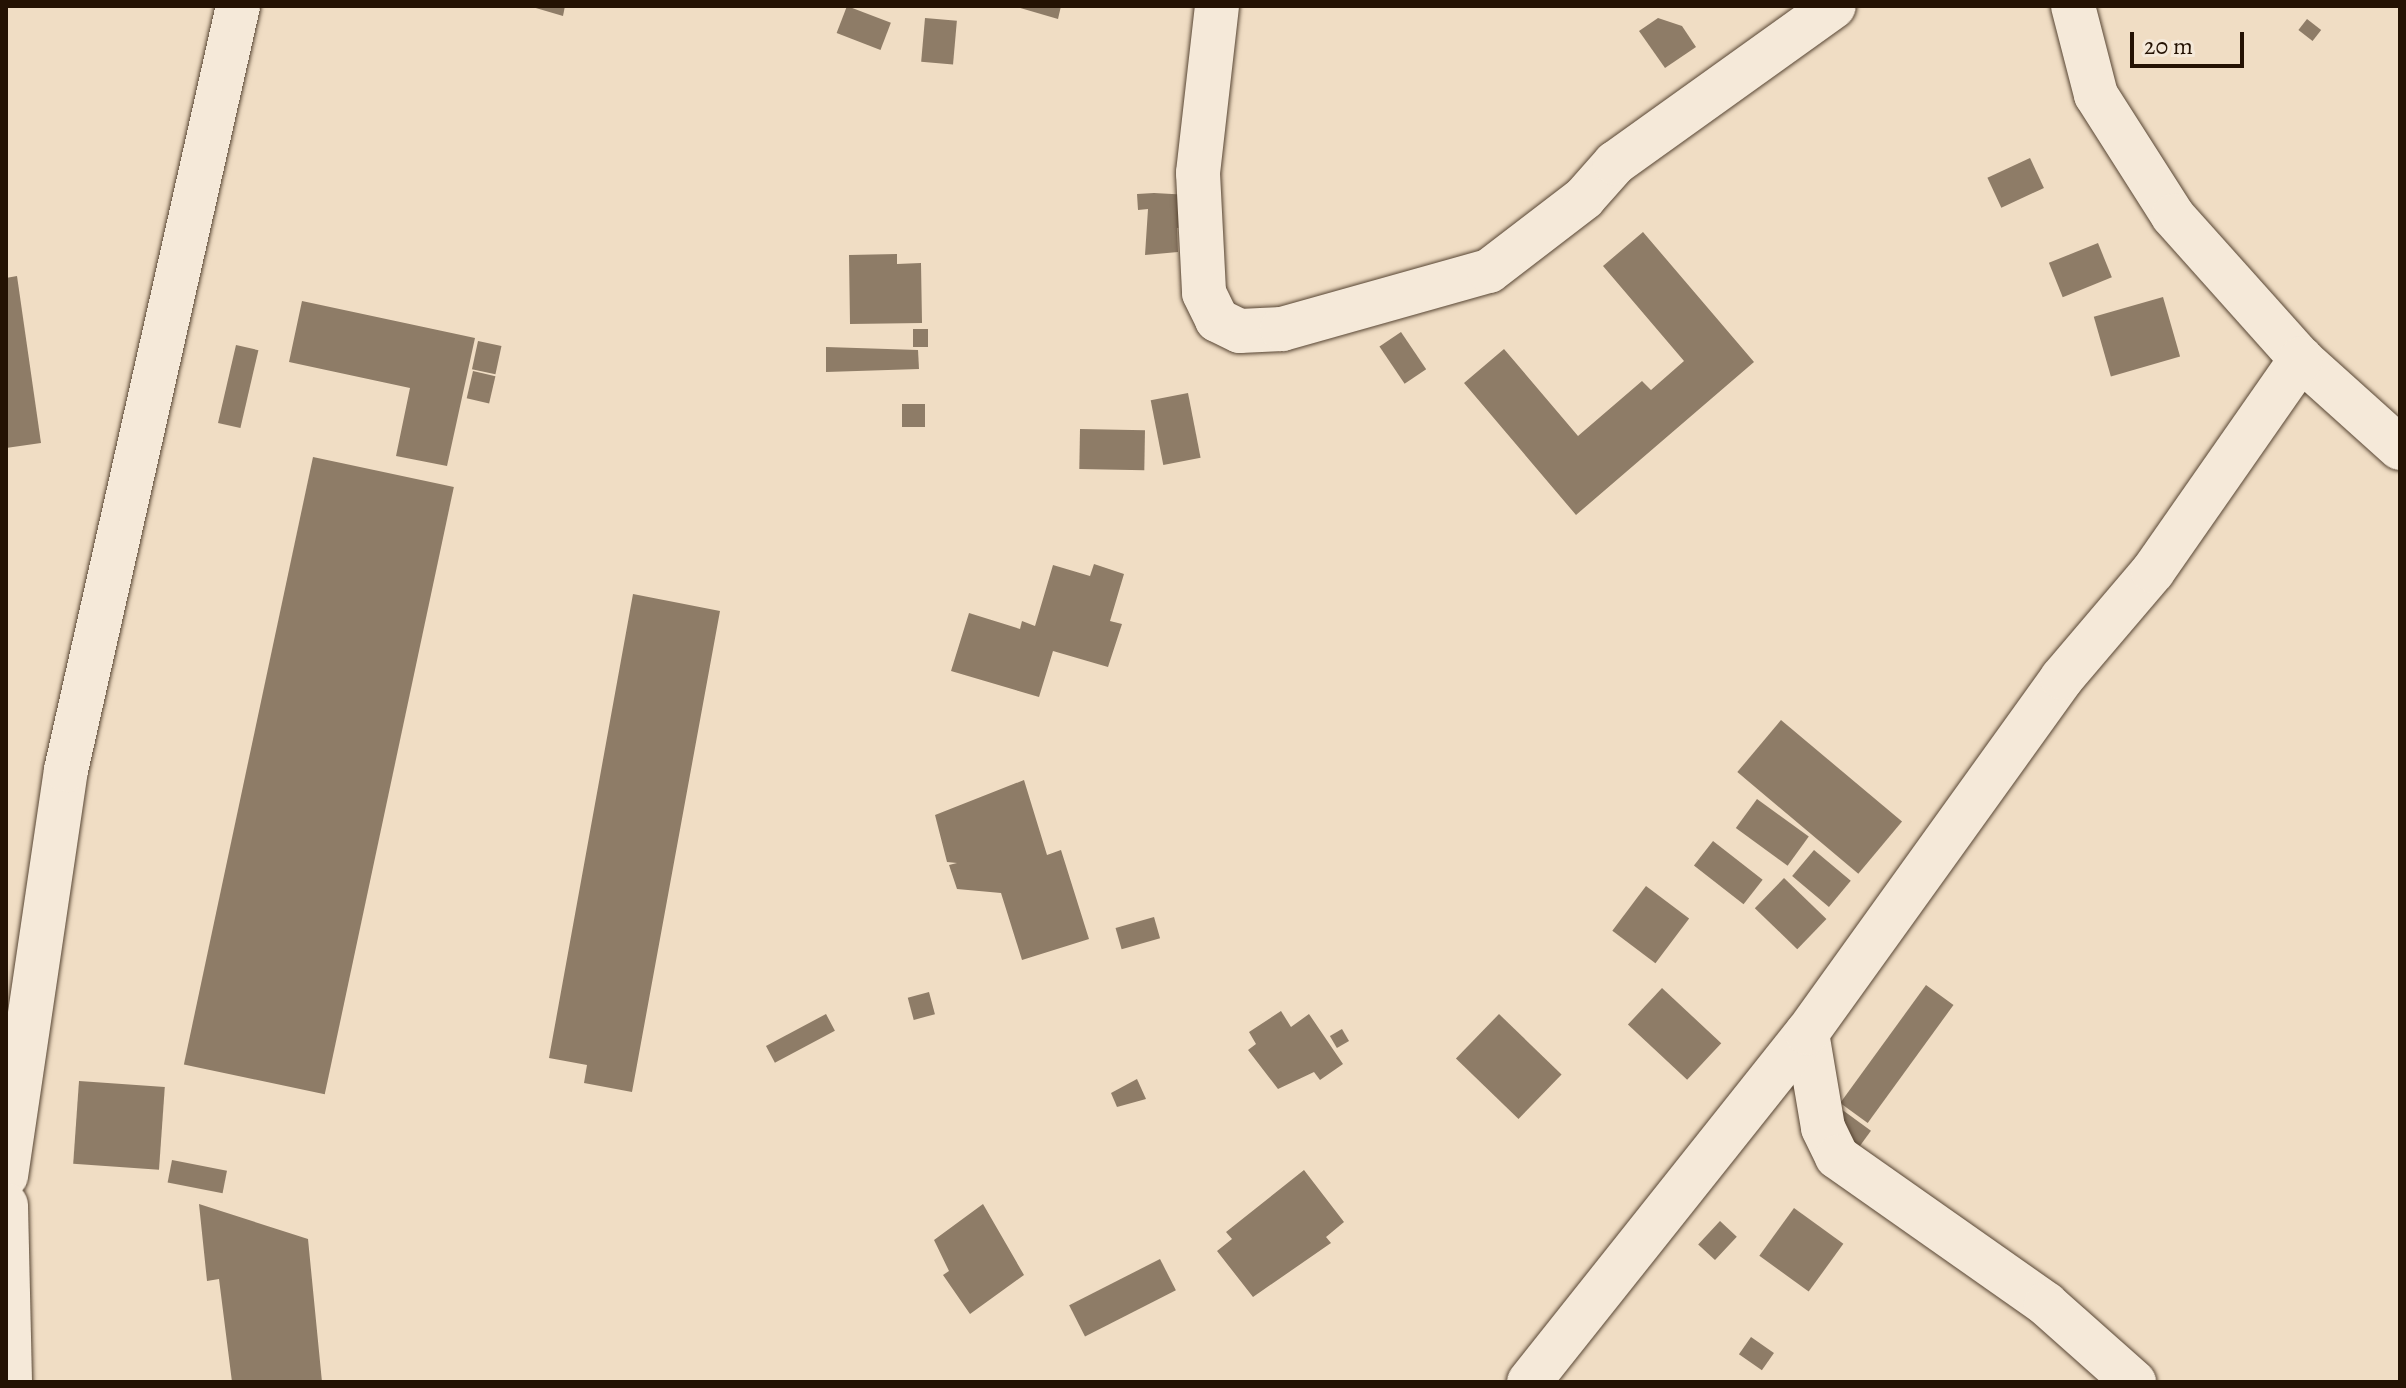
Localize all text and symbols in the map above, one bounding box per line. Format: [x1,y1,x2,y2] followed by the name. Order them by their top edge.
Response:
[2134,16,2248,66] scale bar
[2144,30,2193,62] text: 20 m

